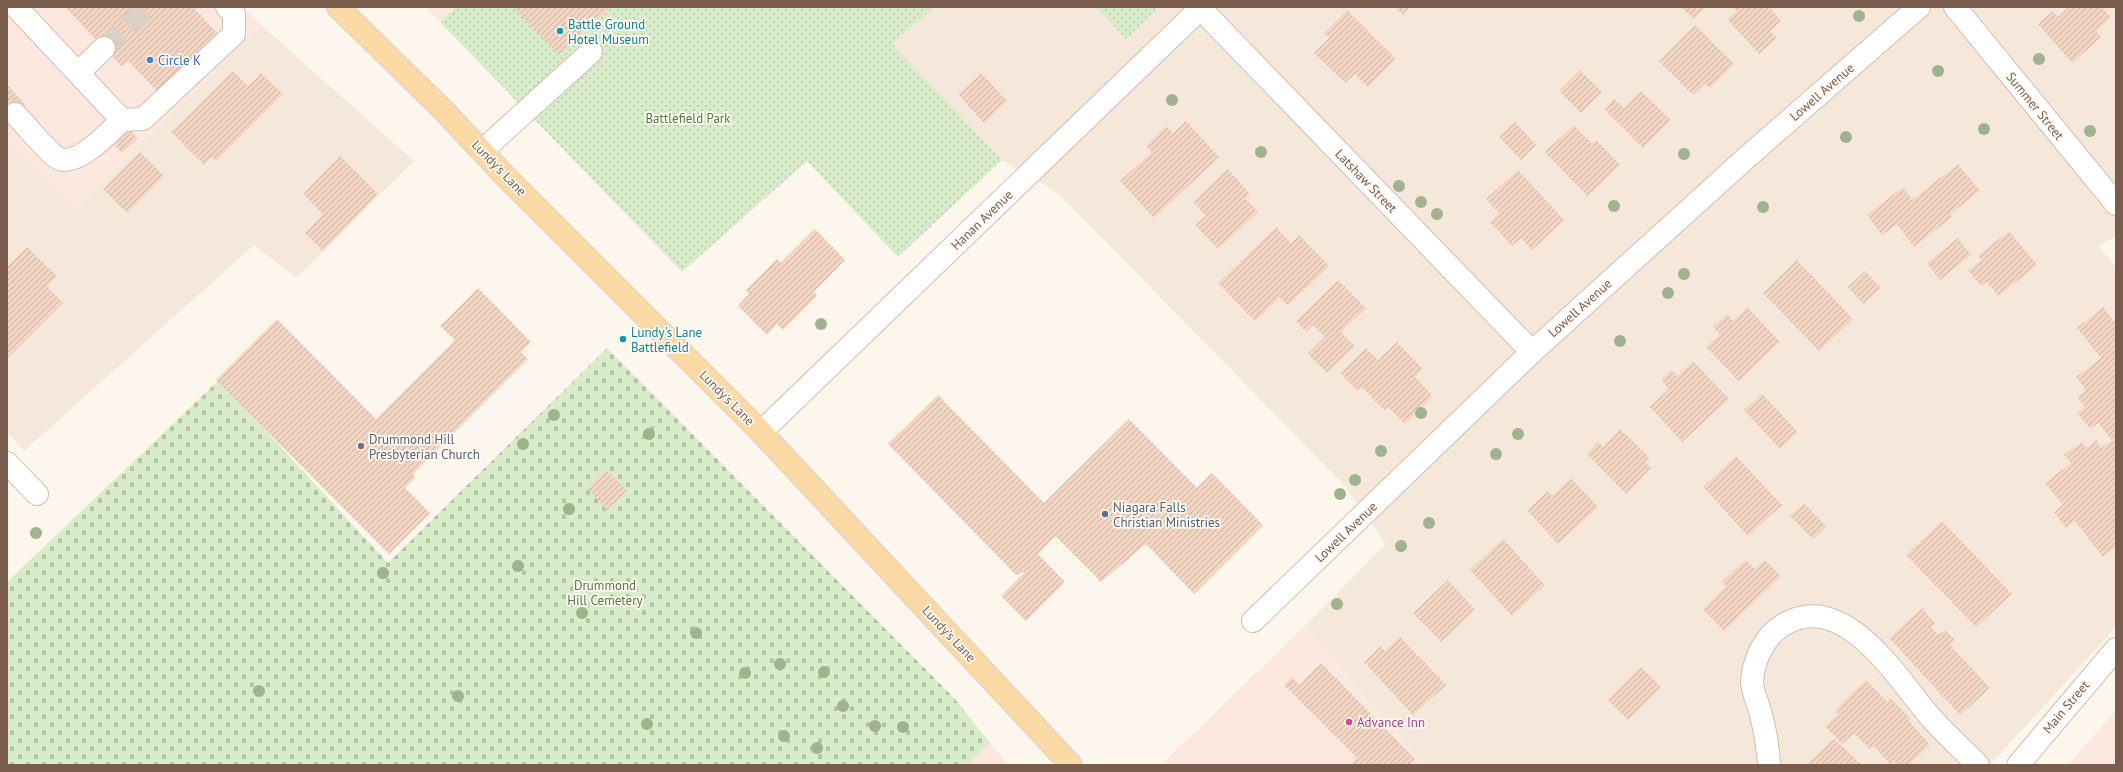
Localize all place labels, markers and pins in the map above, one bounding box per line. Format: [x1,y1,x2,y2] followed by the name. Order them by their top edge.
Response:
[568,16,649,48] place label: Battle Ground Hotel Museum
[555,26,565,36] marker: Battle Ground Hotel Museum
[158,52,201,69] place label: Circle K
[145,55,155,65] marker: Circle K
[631,324,702,356] place label: Lundy's Lane Battlefield
[618,334,628,344] marker: Lundy's Lane Battlefield
[369,431,480,463] place label: Drummond Hill Presbyterian Church
[356,441,366,451] marker: Drummond Hill Presbyterian Church
[1113,499,1220,531] place label: Niagara Falls Christian Ministries
[1100,509,1110,519] marker: Niagara Falls Christian Ministries
[1357,714,1425,731] place label: Advance Inn
[1344,717,1354,727] marker: Advance Inn

